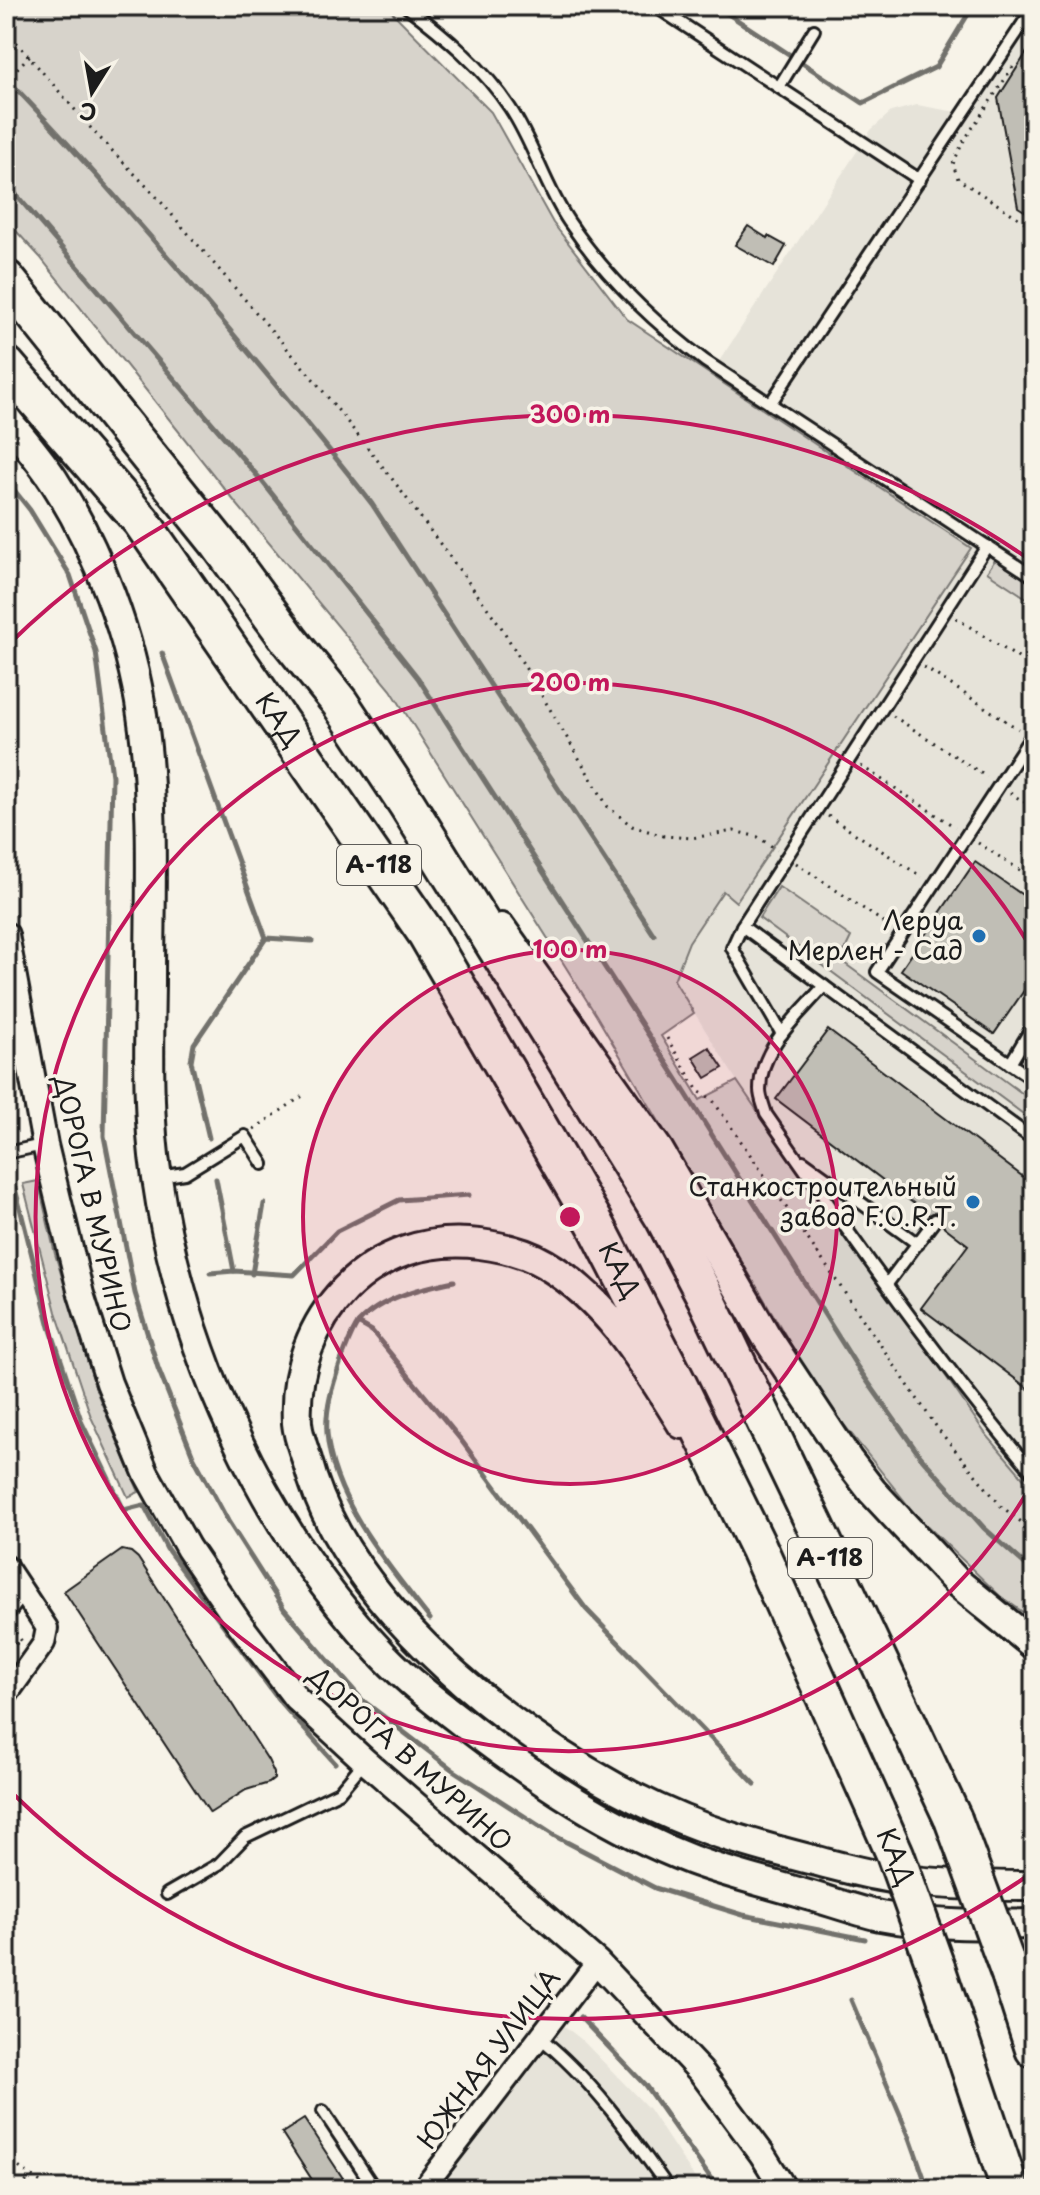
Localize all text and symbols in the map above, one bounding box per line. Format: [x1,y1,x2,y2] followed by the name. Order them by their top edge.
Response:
[52,52,132,132] north arrow
[77,95,99,131] text: С
[529,395,611,431] text: 300 m
[530,663,610,699] text: 200 m
[247,683,313,754] street label: КАД
[337,845,421,885] road number: А-118
[788,900,964,969] place label: Леруа Мерлен - Сад
[970,927,988,945] marker: Леруа Мерлен - Сад
[533,930,607,966] text: 100 m
[45,1071,142,1336] street label: ДОРОГА В МУРИНО
[688,1166,957,1235] place label: Станкостроительный завод F.O.R.T.
[964,1193,982,1211] marker: Станкостроительный завод F.O.R.T.
[556,1203,584,1231] centre of rings
[590,1234,652,1305] street label: КАД
[788,1538,872,1578] road number: А-118
[300,1655,521,1860] street label: ДОРОГА В МУРИНО
[868,1821,926,1891] street label: КАД
[407,1960,569,2156] street label: ЮЖНАЯ УЛИЦА

